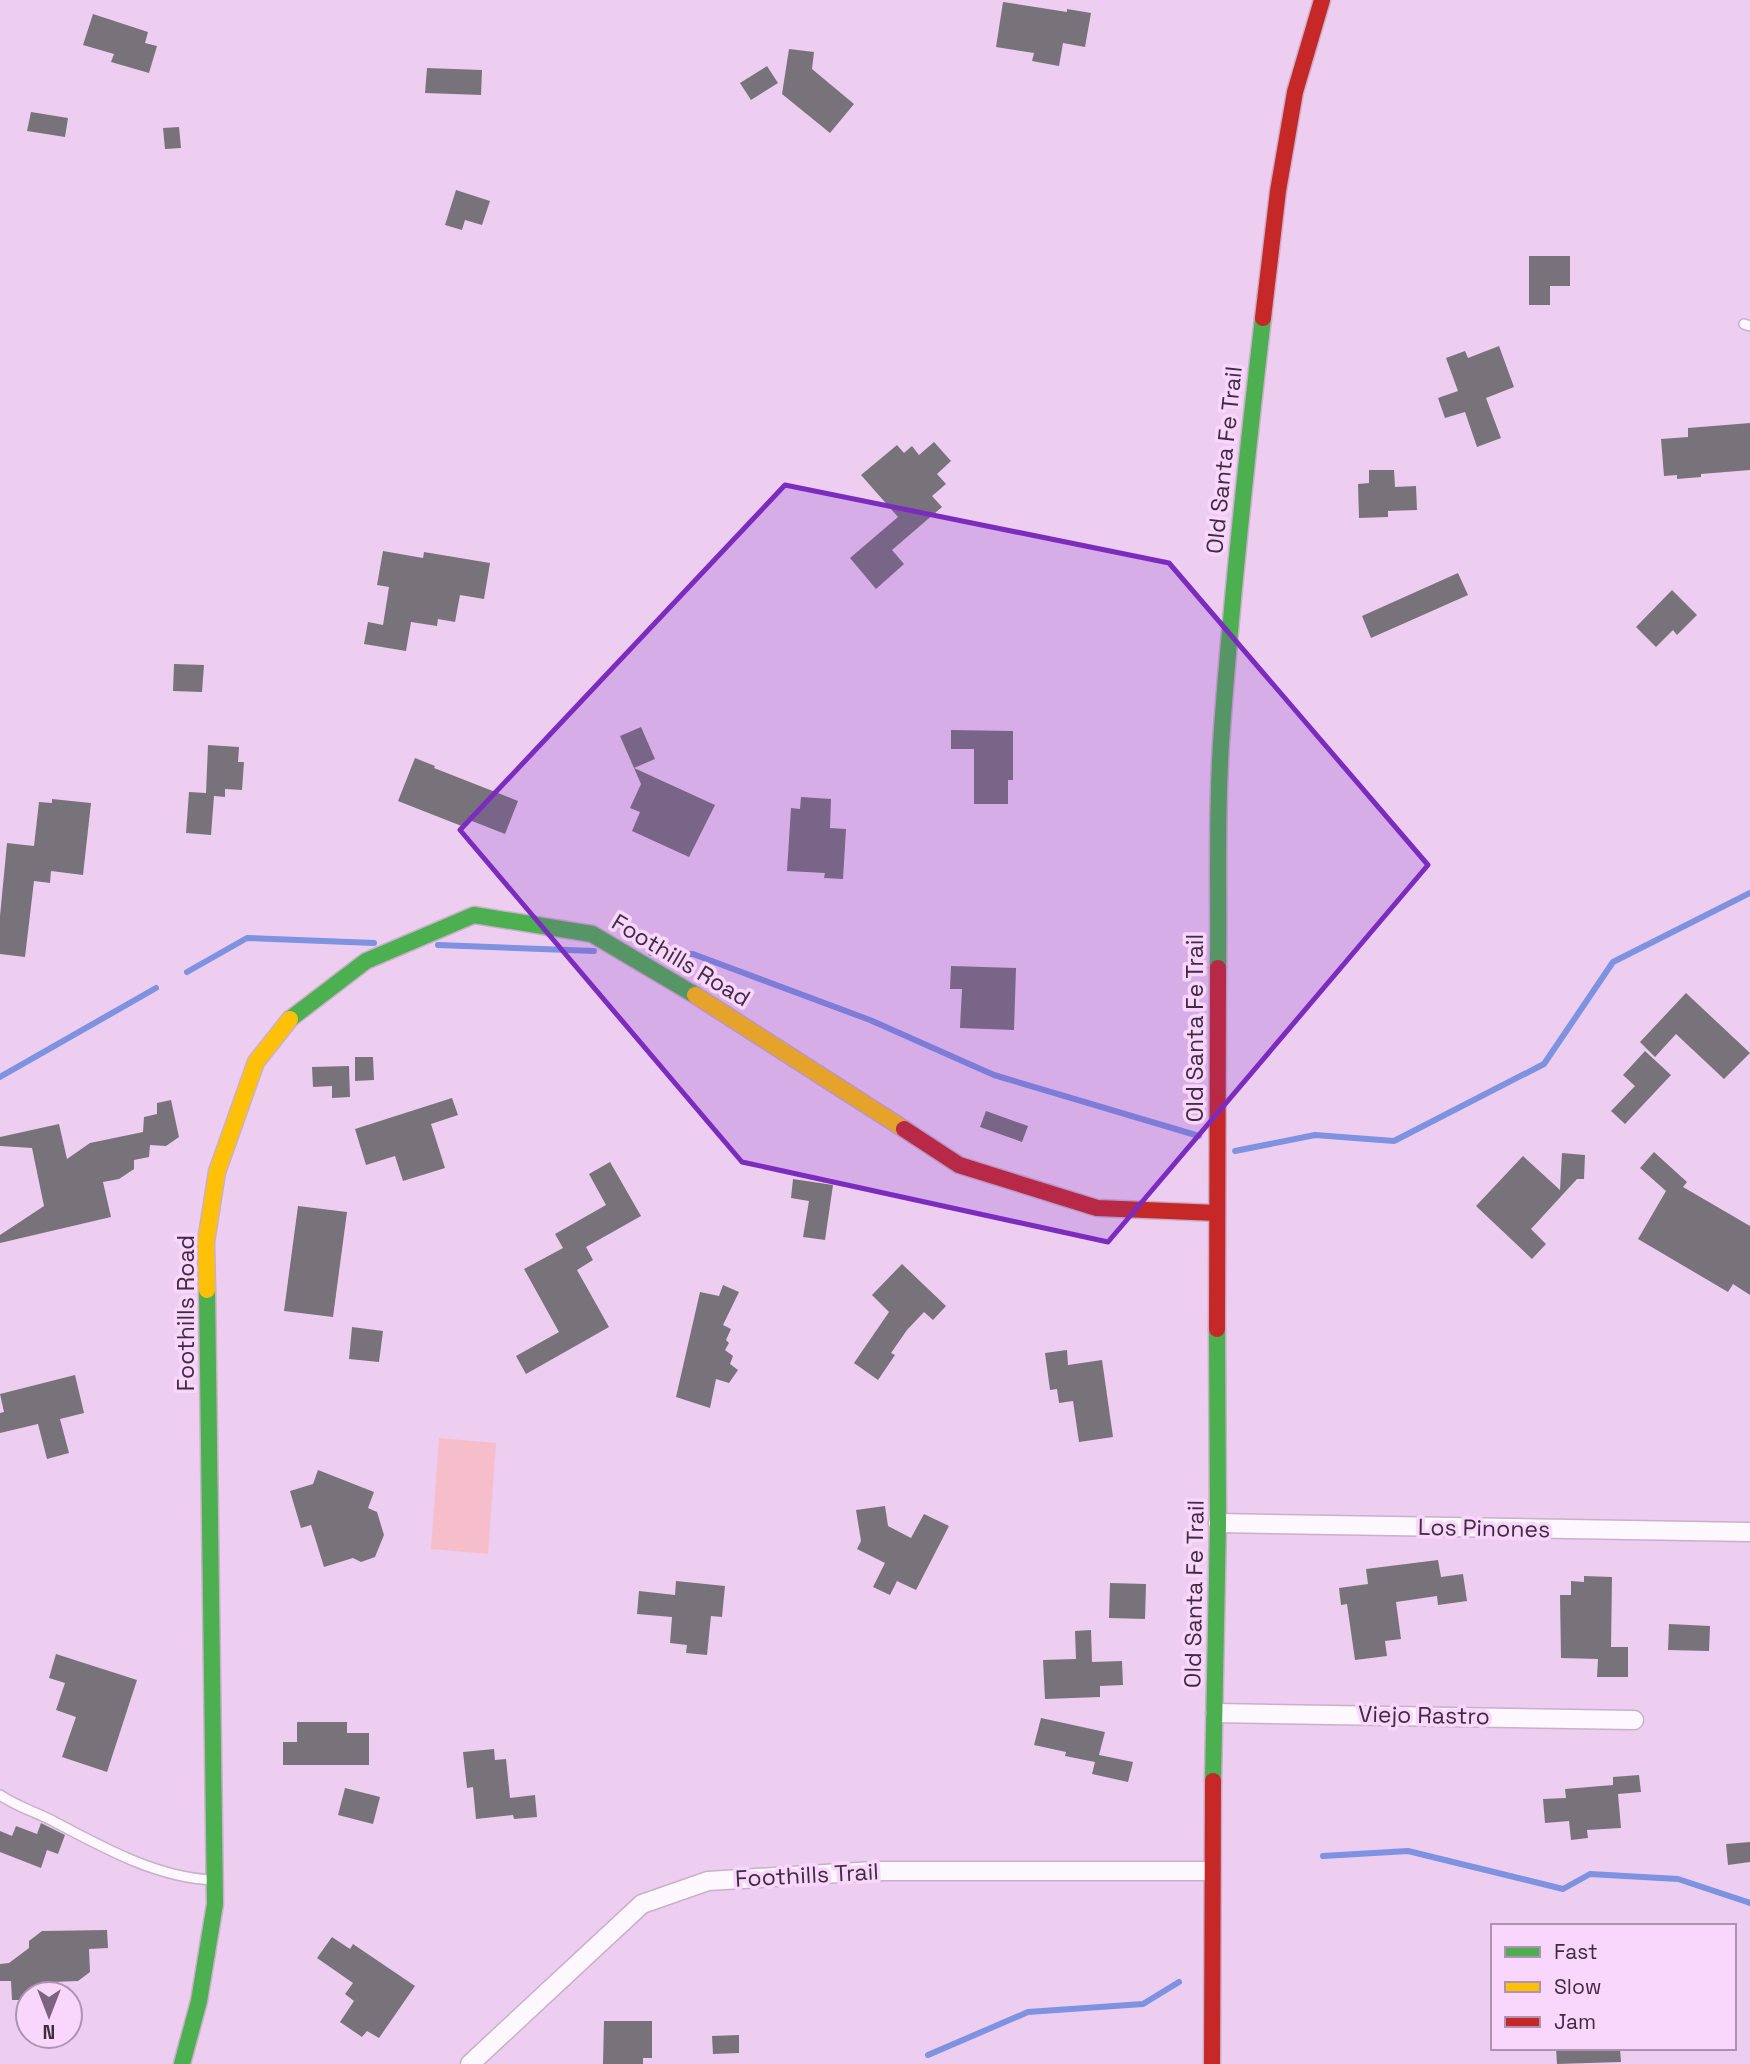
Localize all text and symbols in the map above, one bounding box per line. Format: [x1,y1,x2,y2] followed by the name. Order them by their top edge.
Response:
[1199,365,1249,555] street label: Old Santa Fe Trail
[606,907,756,1013] street label: Foothills Road
[1180,934,1210,1122] street label: Old Santa Fe Trail
[171,1235,201,1391] street label: Foothills Road
[1177,1500,1211,1688] street label: Old Santa Fe Trail
[1418,1512,1550,1544] street label: Los Pinones
[1358,1699,1490,1731] street label: Viejo Rastro
[734,1856,880,1894] street label: Foothills Trail
[1491,1924,1736,2050] legend
[1554,1938,1598,1965] text: Fast
[1554,1973,1602,2000] text: Slow
[14,1980,84,2050] north arrow
[1554,2008,1596,2035] text: Jam
[43,2019,55,2044] text: N

